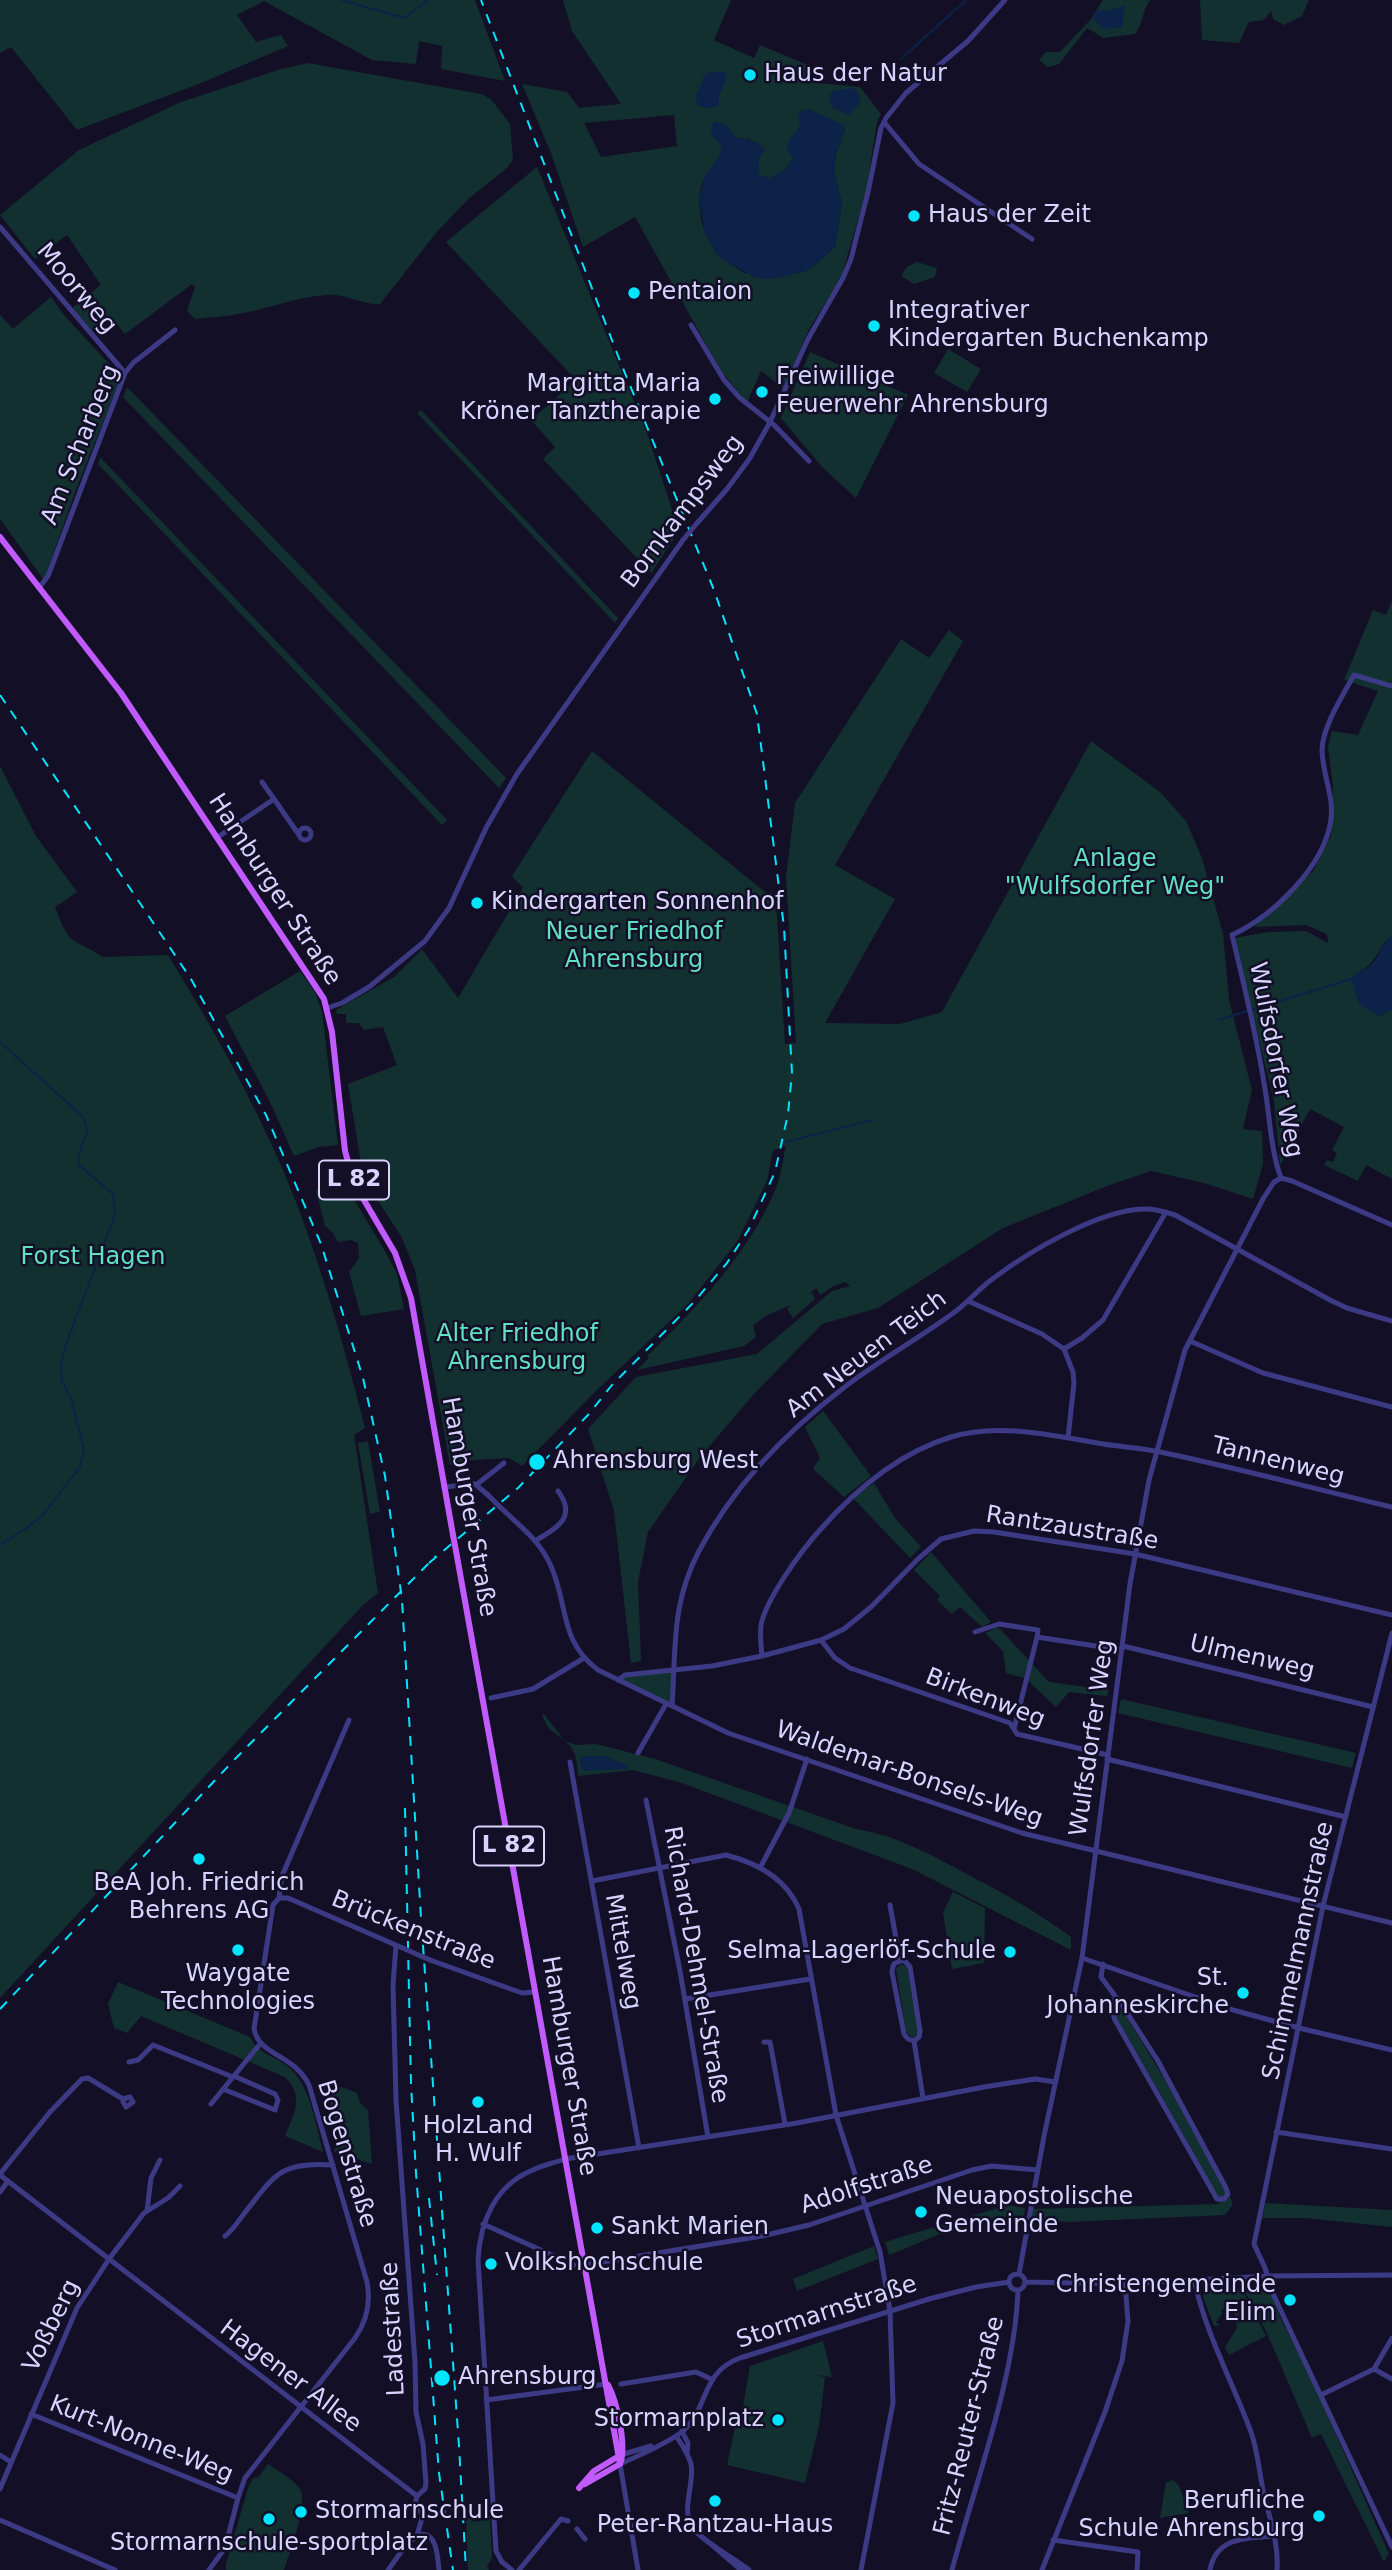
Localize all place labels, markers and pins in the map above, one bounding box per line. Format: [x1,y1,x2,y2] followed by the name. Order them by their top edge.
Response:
[764,61,947,89] place label: Haus der Natur
[742,67,758,83] marker: Haus der Natur
[928,202,1091,230] place label: Haus der Zeit
[906,208,922,224] marker: Haus der Zeit
[648,279,752,307] place label: Pentaion
[626,285,642,301] marker: Pentaion
[888,298,1209,354] place label: Integrativer Kindergarten Buchenkamp
[866,318,882,334] marker: Integrativer Kindergarten Buchenkamp
[776,364,1049,420] place label: Freiwillige Feuerwehr Ahrensburg
[460,371,701,427] place label: Margitta Maria Kröner Tanztherapie
[754,384,770,400] marker: Freiwillige Feuerwehr Ahrensburg
[707,391,723,407] marker: Margitta Maria Kröner Tanztherapie
[491,889,784,917] place label: Kindergarten Sonnenhof
[469,895,485,911] marker: Kindergarten Sonnenhof
[553,1448,758,1476] place label: Ahrensburg West
[527,1452,547,1472] marker: Ahrensburg West
[191,1851,207,1867] marker: BeA Joh. Friedrich Behrens AG
[93,1870,305,1926] place label: BeA Joh. Friedrich Behrens AG
[727,1938,996,1966] place label: Selma-Lagerlöf-Schule
[230,1942,246,1958] marker: Waygate Technologies
[1002,1944,1018,1960] marker: Selma-Lagerlöf-Schule
[161,1961,315,2017] place label: Waygate Technologies
[1047,1965,1229,2021] place label: St. Johanneskirche
[1235,1985,1251,2001] marker: St. Johanneskirche
[470,2094,486,2110] marker: HolzLand H. Wulf
[423,2113,533,2169] place label: HolzLand H. Wulf
[935,2184,1133,2240] place label: Neuapostolische Gemeinde
[913,2204,929,2220] marker: Neuapostolische Gemeinde
[611,2214,769,2242] place label: Sankt Marien
[589,2220,605,2236] marker: Sankt Marien
[505,2250,703,2278] place label: Volkshochschule
[483,2256,499,2272] marker: Volkshochschule
[1056,2272,1276,2328] place label: Christengemeinde Elim
[1282,2292,1298,2308] marker: Christengemeinde Elim
[458,2364,597,2392] place label: Ahrensburg
[432,2368,452,2388] marker: Ahrensburg
[594,2406,764,2434] place label: Stormarnplatz
[770,2412,786,2428] marker: Stormarnplatz
[1079,2488,1305,2544] place label: Berufliche Schule Ahrensburg
[707,2493,723,2509] marker: Peter-Rantzau-Haus
[315,2498,504,2526] place label: Stormarnschule
[293,2504,309,2520] marker: Stormarnschule
[1311,2508,1327,2524] marker: Berufliche Schule Ahrensburg
[261,2511,277,2527] marker: Stormarnschule-sportplatz
[597,2512,833,2540] place label: Peter-Rantzau-Haus
[110,2530,428,2558] place label: Stormarnschule-sportplatz

